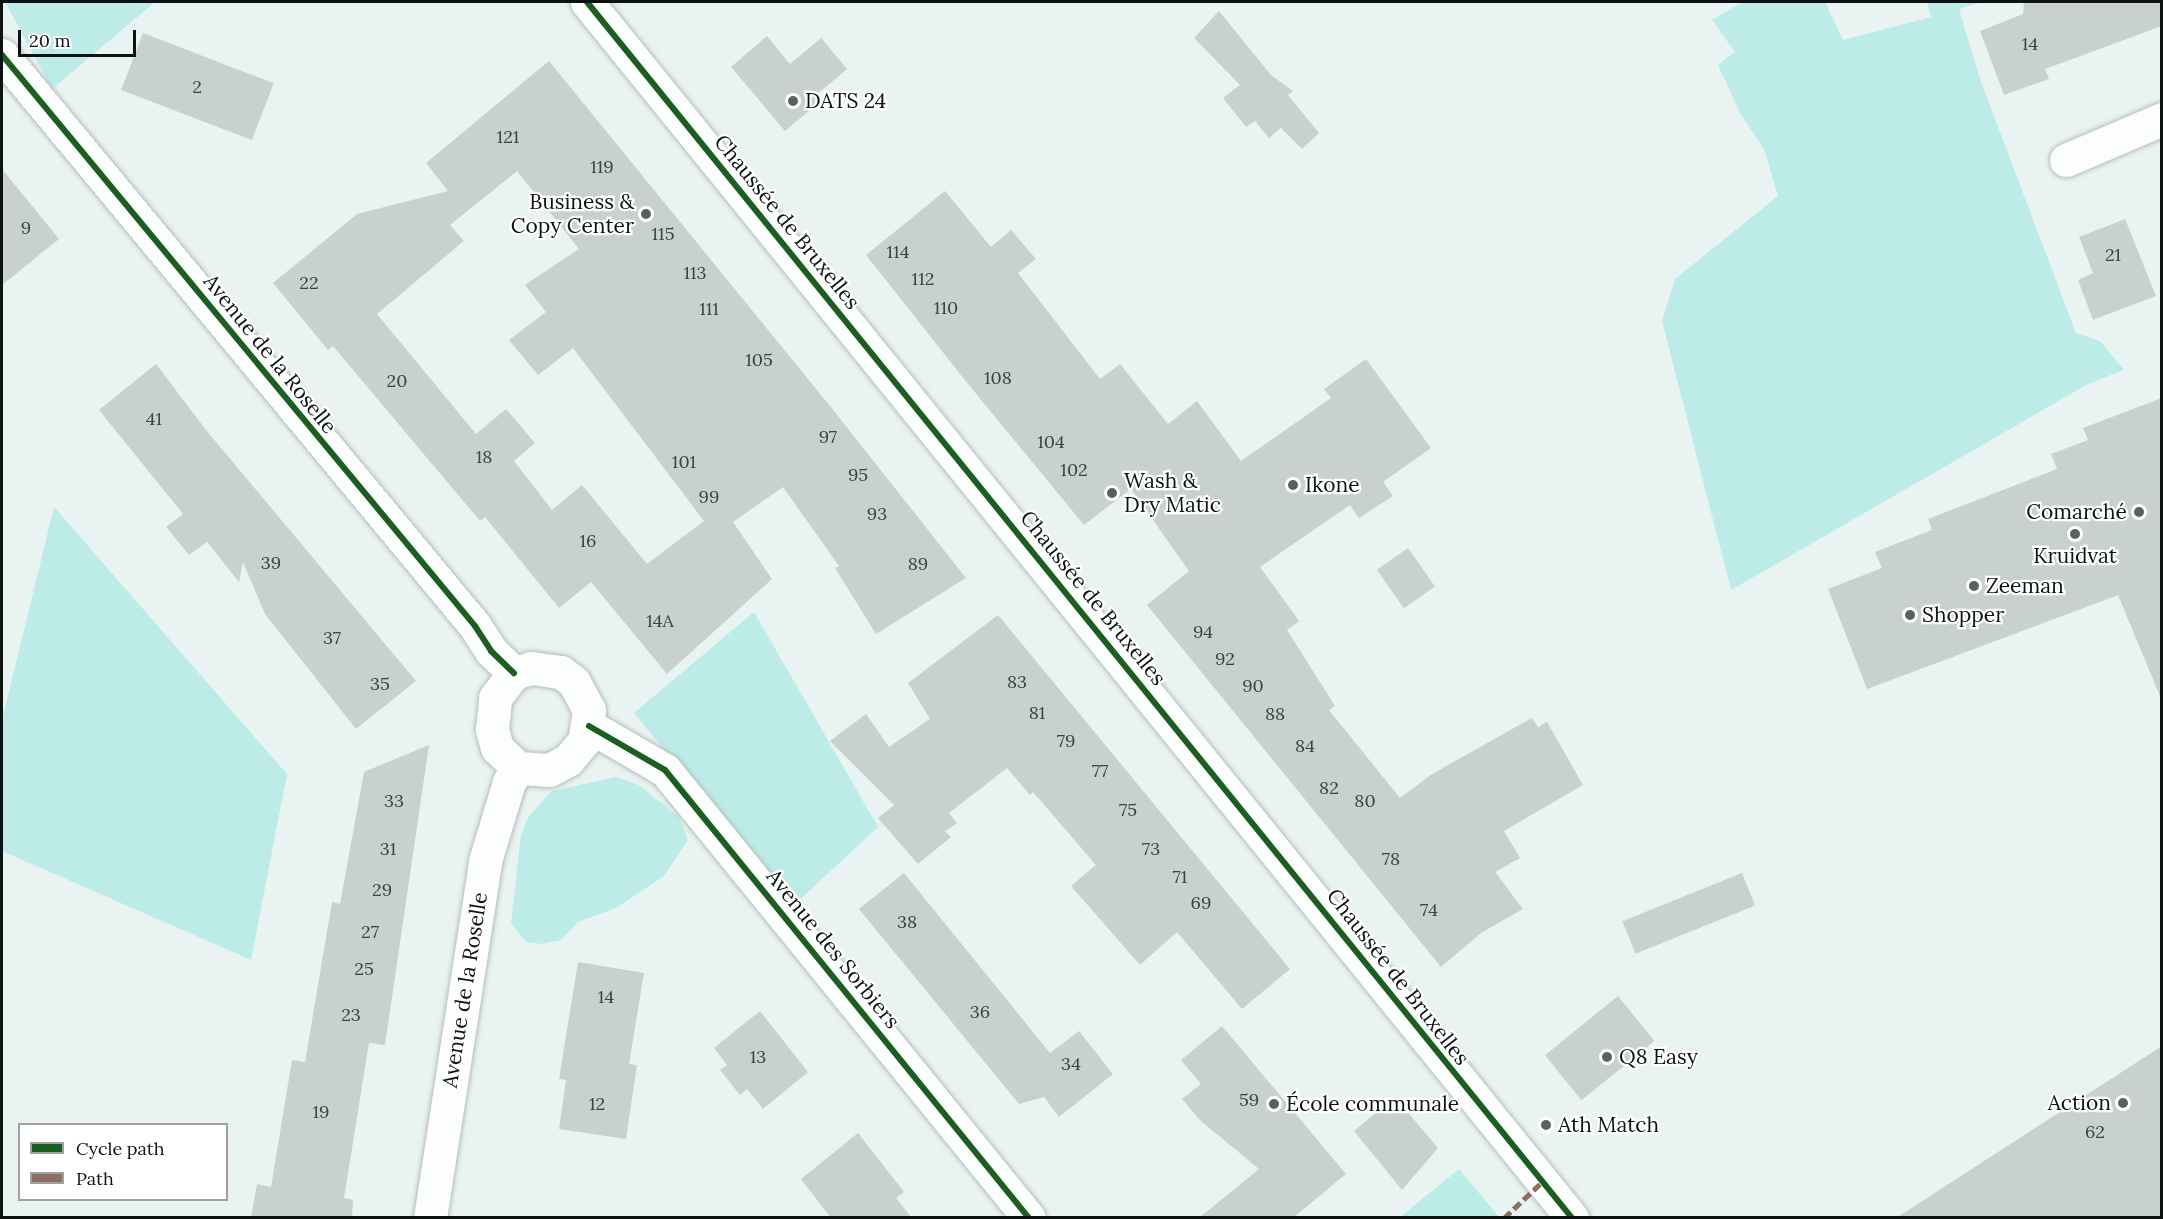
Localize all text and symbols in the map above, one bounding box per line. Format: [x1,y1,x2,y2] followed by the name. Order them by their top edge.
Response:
[21,18,140,56] scale bar
[29,29,71,52] text: 20 m
[2022,33,2038,55] house number: 14
[192,76,202,98] house number: 2
[805,88,886,114] place label: DATS 24
[786,94,800,108] marker: DATS 24
[497,126,519,148] house number: 121
[709,130,865,314] street label: Chaussée de Bruxelles
[590,156,614,178] house number: 119
[511,189,634,239] place label: Business & Copy Center
[639,207,653,221] marker: Business & Copy Center
[21,217,31,239] house number: 9
[652,223,674,245] house number: 115
[887,241,909,263] house number: 114
[2105,244,2121,266] house number: 21
[683,262,707,284] house number: 113
[912,268,934,290] house number: 112
[198,269,342,439] street label: Avenue de la Roselle
[299,272,319,294] house number: 22
[934,297,958,319] house number: 110
[699,298,719,320] house number: 111
[745,349,773,371] house number: 105
[984,367,1012,389] house number: 108
[387,370,407,392] house number: 20
[146,408,162,430] house number: 41
[819,426,837,448] house number: 97
[1037,431,1065,453] house number: 104
[476,446,492,468] house number: 18
[672,451,696,473] house number: 101
[1060,459,1088,481] house number: 102
[848,464,868,486] house number: 95
[1124,468,1221,518] place label: Wash & Dry Matic
[1305,472,1360,498] place label: Ikone
[1286,478,1300,492] marker: Ikone
[699,486,719,508] house number: 99
[1105,486,1119,500] marker: Wash & Dry Matic
[2026,499,2127,525] place label: Comarché
[867,503,887,525] house number: 93
[2132,505,2146,519] marker: Comarché
[1015,506,1171,690] street label: Chaussée de Bruxelles
[2068,527,2082,541] marker: Kruidvat
[580,530,596,552] house number: 16
[2033,543,2117,569] place label: Kruidvat
[261,552,281,574] house number: 39
[908,553,928,575] house number: 89
[1986,573,2064,599] place label: Zeeman
[1967,579,1981,593] marker: Zeeman
[1922,602,2004,628] place label: Shopper
[1903,608,1917,622] marker: Shopper
[646,610,674,632] house number: 14A
[1193,621,1213,643] house number: 94
[323,627,341,649] house number: 37
[1215,648,1235,670] house number: 92
[1007,671,1027,693] house number: 83
[370,673,390,695] house number: 35
[1242,675,1264,697] house number: 90
[1029,702,1045,724] house number: 81
[1265,703,1285,725] house number: 88
[1057,730,1075,752] house number: 79
[1295,735,1315,757] house number: 84
[1092,760,1108,782] house number: 77
[1319,777,1339,799] house number: 82
[384,790,404,812] house number: 33
[1354,790,1376,812] house number: 80
[1119,799,1137,821] house number: 75
[380,838,396,860] house number: 31
[1142,838,1160,860] house number: 73
[1382,848,1400,870] house number: 78
[761,864,905,1034] street label: Avenue des Sorbiers
[1173,866,1187,888] house number: 71
[372,879,392,901] house number: 29
[1321,884,1475,1070] street label: Chaussée de Bruxelles
[437,890,493,1090] street label: Avenue de la Roselle
[1191,892,1211,914] house number: 69
[1420,899,1438,921] house number: 74
[897,911,917,933] house number: 38
[361,921,379,943] house number: 27
[354,958,374,980] house number: 25
[598,986,614,1008] house number: 14
[970,1001,990,1023] house number: 36
[341,1004,361,1026] house number: 23
[1619,1044,1698,1070] place label: Q8 Easy
[750,1046,766,1068] house number: 13
[1600,1050,1614,1064] marker: Q8 Easy
[1061,1053,1081,1075] house number: 34
[1239,1089,1259,1111] house number: 59
[2048,1090,2111,1116] place label: Action
[1286,1091,1459,1117] place label: École communale
[589,1093,605,1115] house number: 12
[2116,1096,2130,1110] marker: Action
[1267,1097,1281,1111] marker: École communale
[313,1101,329,1123] house number: 19
[1558,1112,1659,1138] place label: Ath Match
[1539,1118,1553,1132] marker: Ath Match
[2085,1121,2105,1143] house number: 62
[18,1123,228,1201] legend
[76,1137,165,1160] text: Cycle path
[76,1167,114,1190] text: Path

